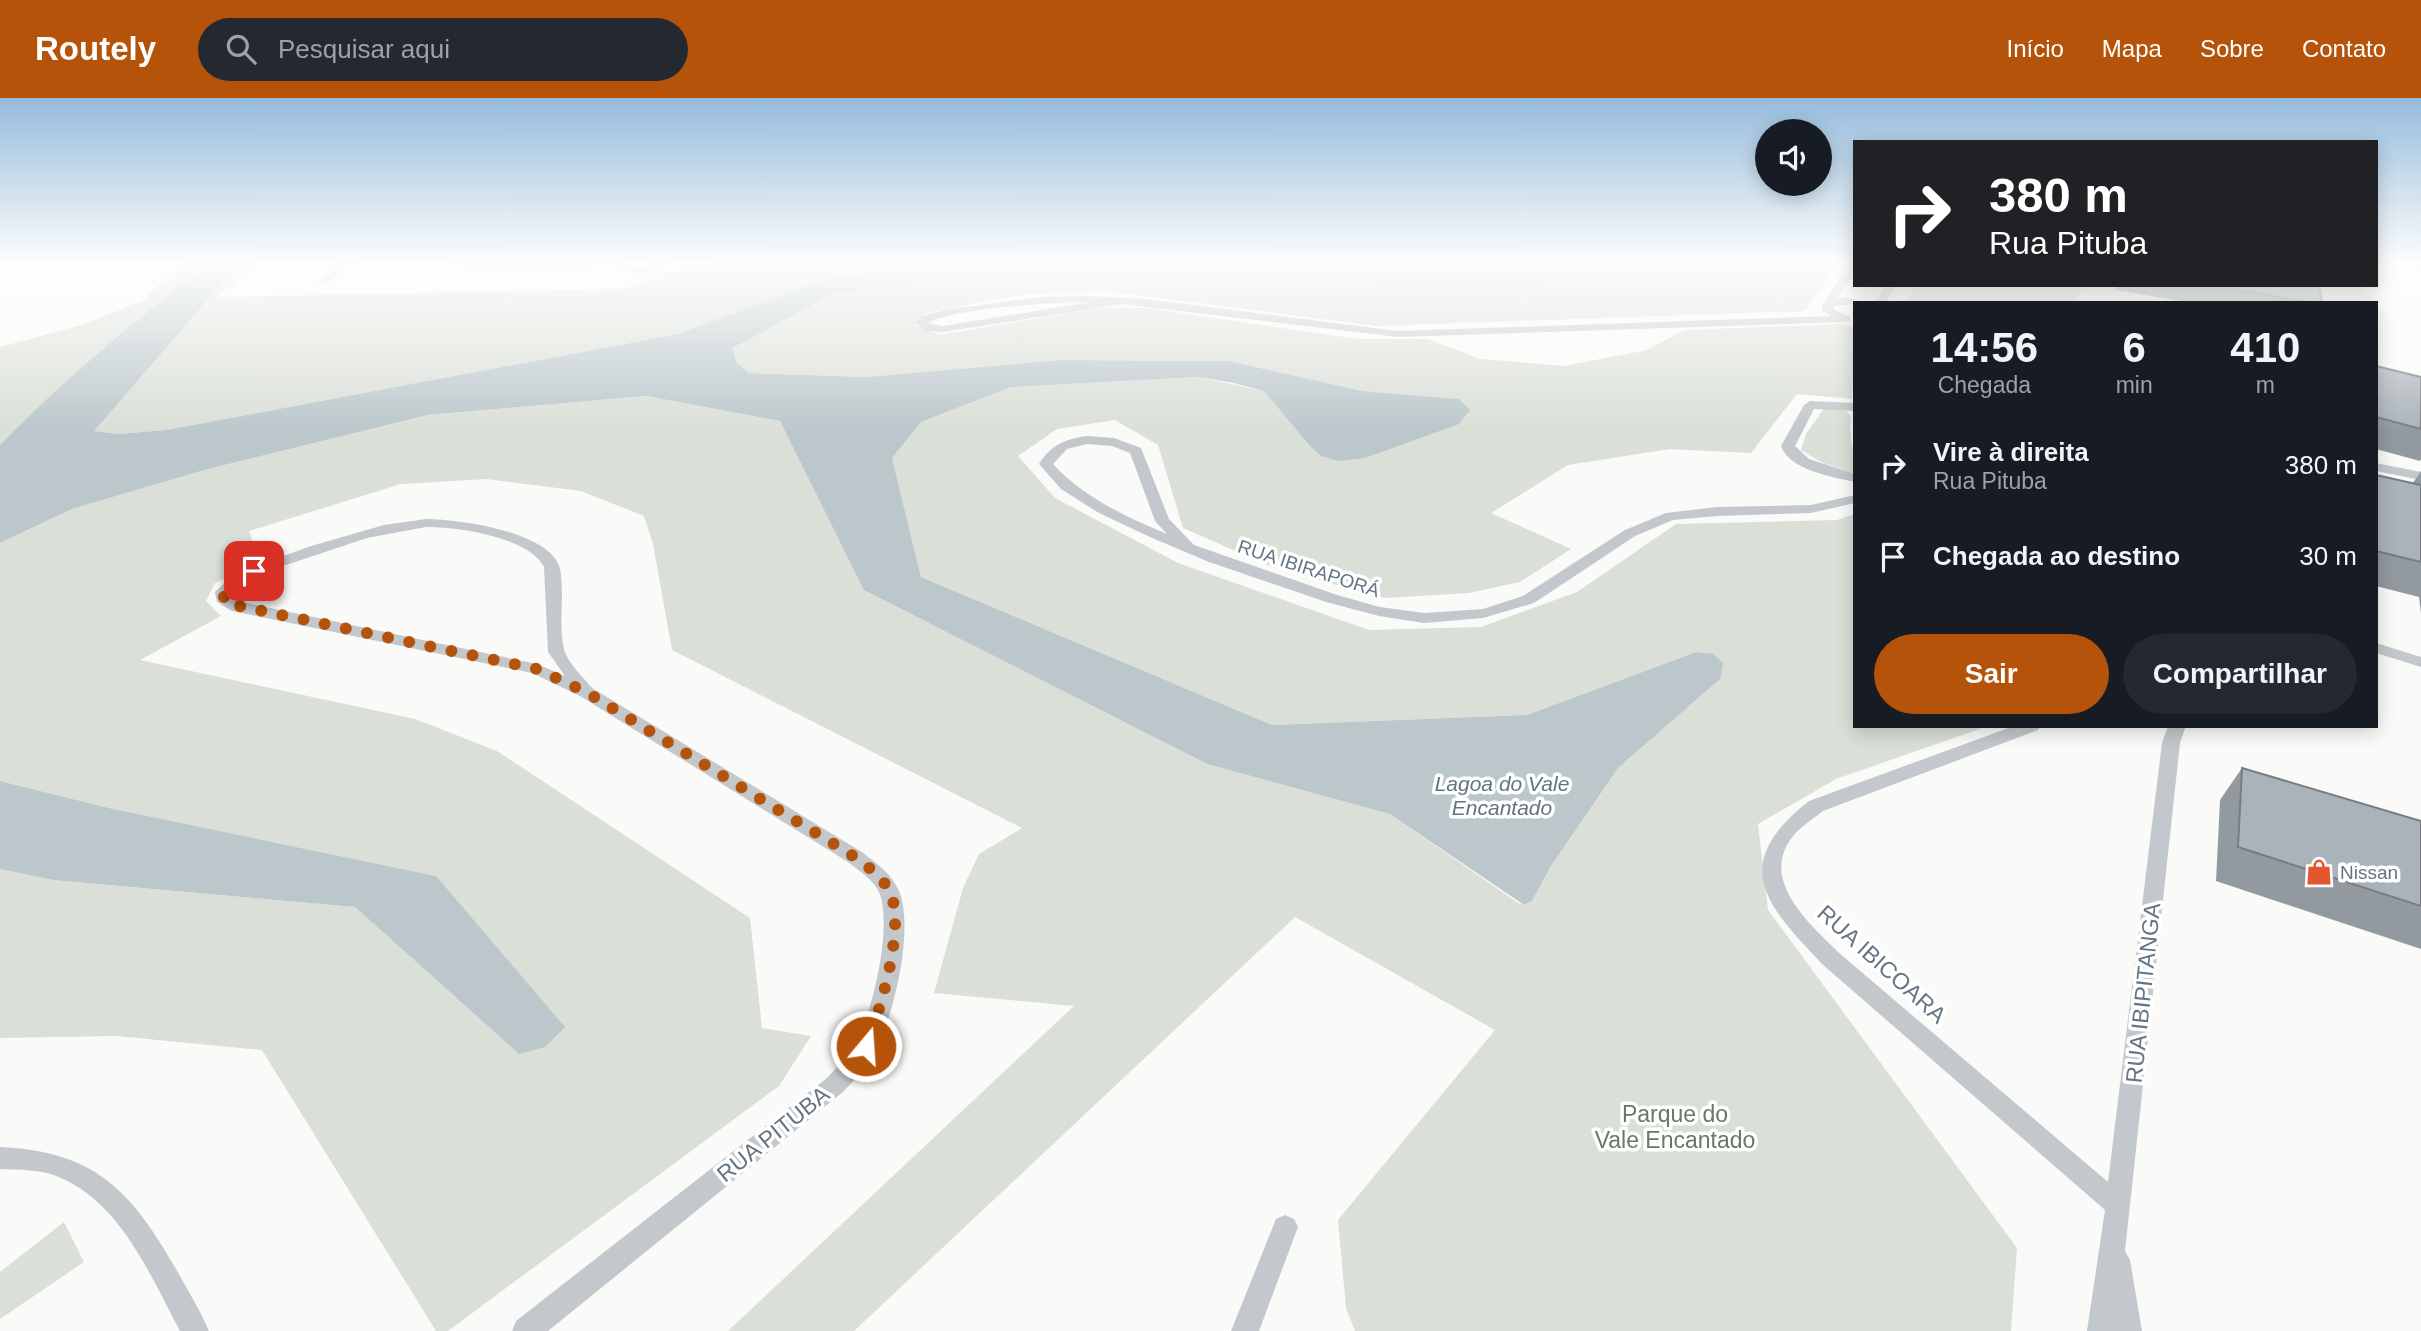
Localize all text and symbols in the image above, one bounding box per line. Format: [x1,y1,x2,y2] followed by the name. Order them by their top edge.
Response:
[198,18,688,81] search box
[35,30,156,67] text: Routely
[222,30,260,68] icon: search
[278,34,450,64] text: Pesquisar aqui
[2006,35,2064,62] text: Início
[2102,35,2162,62] text: Mapa
[2200,35,2264,62] text: Sobre
[2302,35,2386,62] text: Contato
[1755,119,1832,196] map controls
[1755,119,1832,196] button: sound
[1874,168,1965,259] icon: right
[1989,168,2128,222] text: 380 m
[1989,225,2147,261] text: Rua Pituba
[1931,324,2038,371] text: 14:56
[2122,324,2146,371] text: 6
[2230,324,2300,371] text: 410
[1938,372,2031,398] text: Chegada
[2116,372,2153,398] text: min
[2256,372,2275,398] text: m
[1933,437,2089,467] text: Vire à direita
[1874,447,1912,485] icon: right
[2285,450,2357,480] text: 380 m
[1933,468,2047,494] text: Rua Pituba
[1235,536,1383,601] street label: RUA IBIRAPORÁ
[1874,538,1912,576] icon: arrive
[224,541,284,601] pin
[1933,541,2180,571] text: Chegada ao destino
[2299,541,2357,571] text: 30 m
[235,552,273,590] icon: arrive
[1874,634,2109,714] button: Sair
[2123,634,2357,714] button: Compartilhar
[1435,772,1569,819] water label: Lagoa do Vale Encantado
[2304,857,2334,887] shop icon: Nissan
[2340,862,2398,883] place label: Nissan
[1813,900,1952,1029] street label: RUA IBICOARA
[2121,901,2165,1084] street label: RUA IBIPITANGA
[829,1009,903,1083] position arrow
[712,1080,835,1187] street label: RUA PITUBA
[1595,1101,1755,1153] park label: Parque do Vale Encantado

